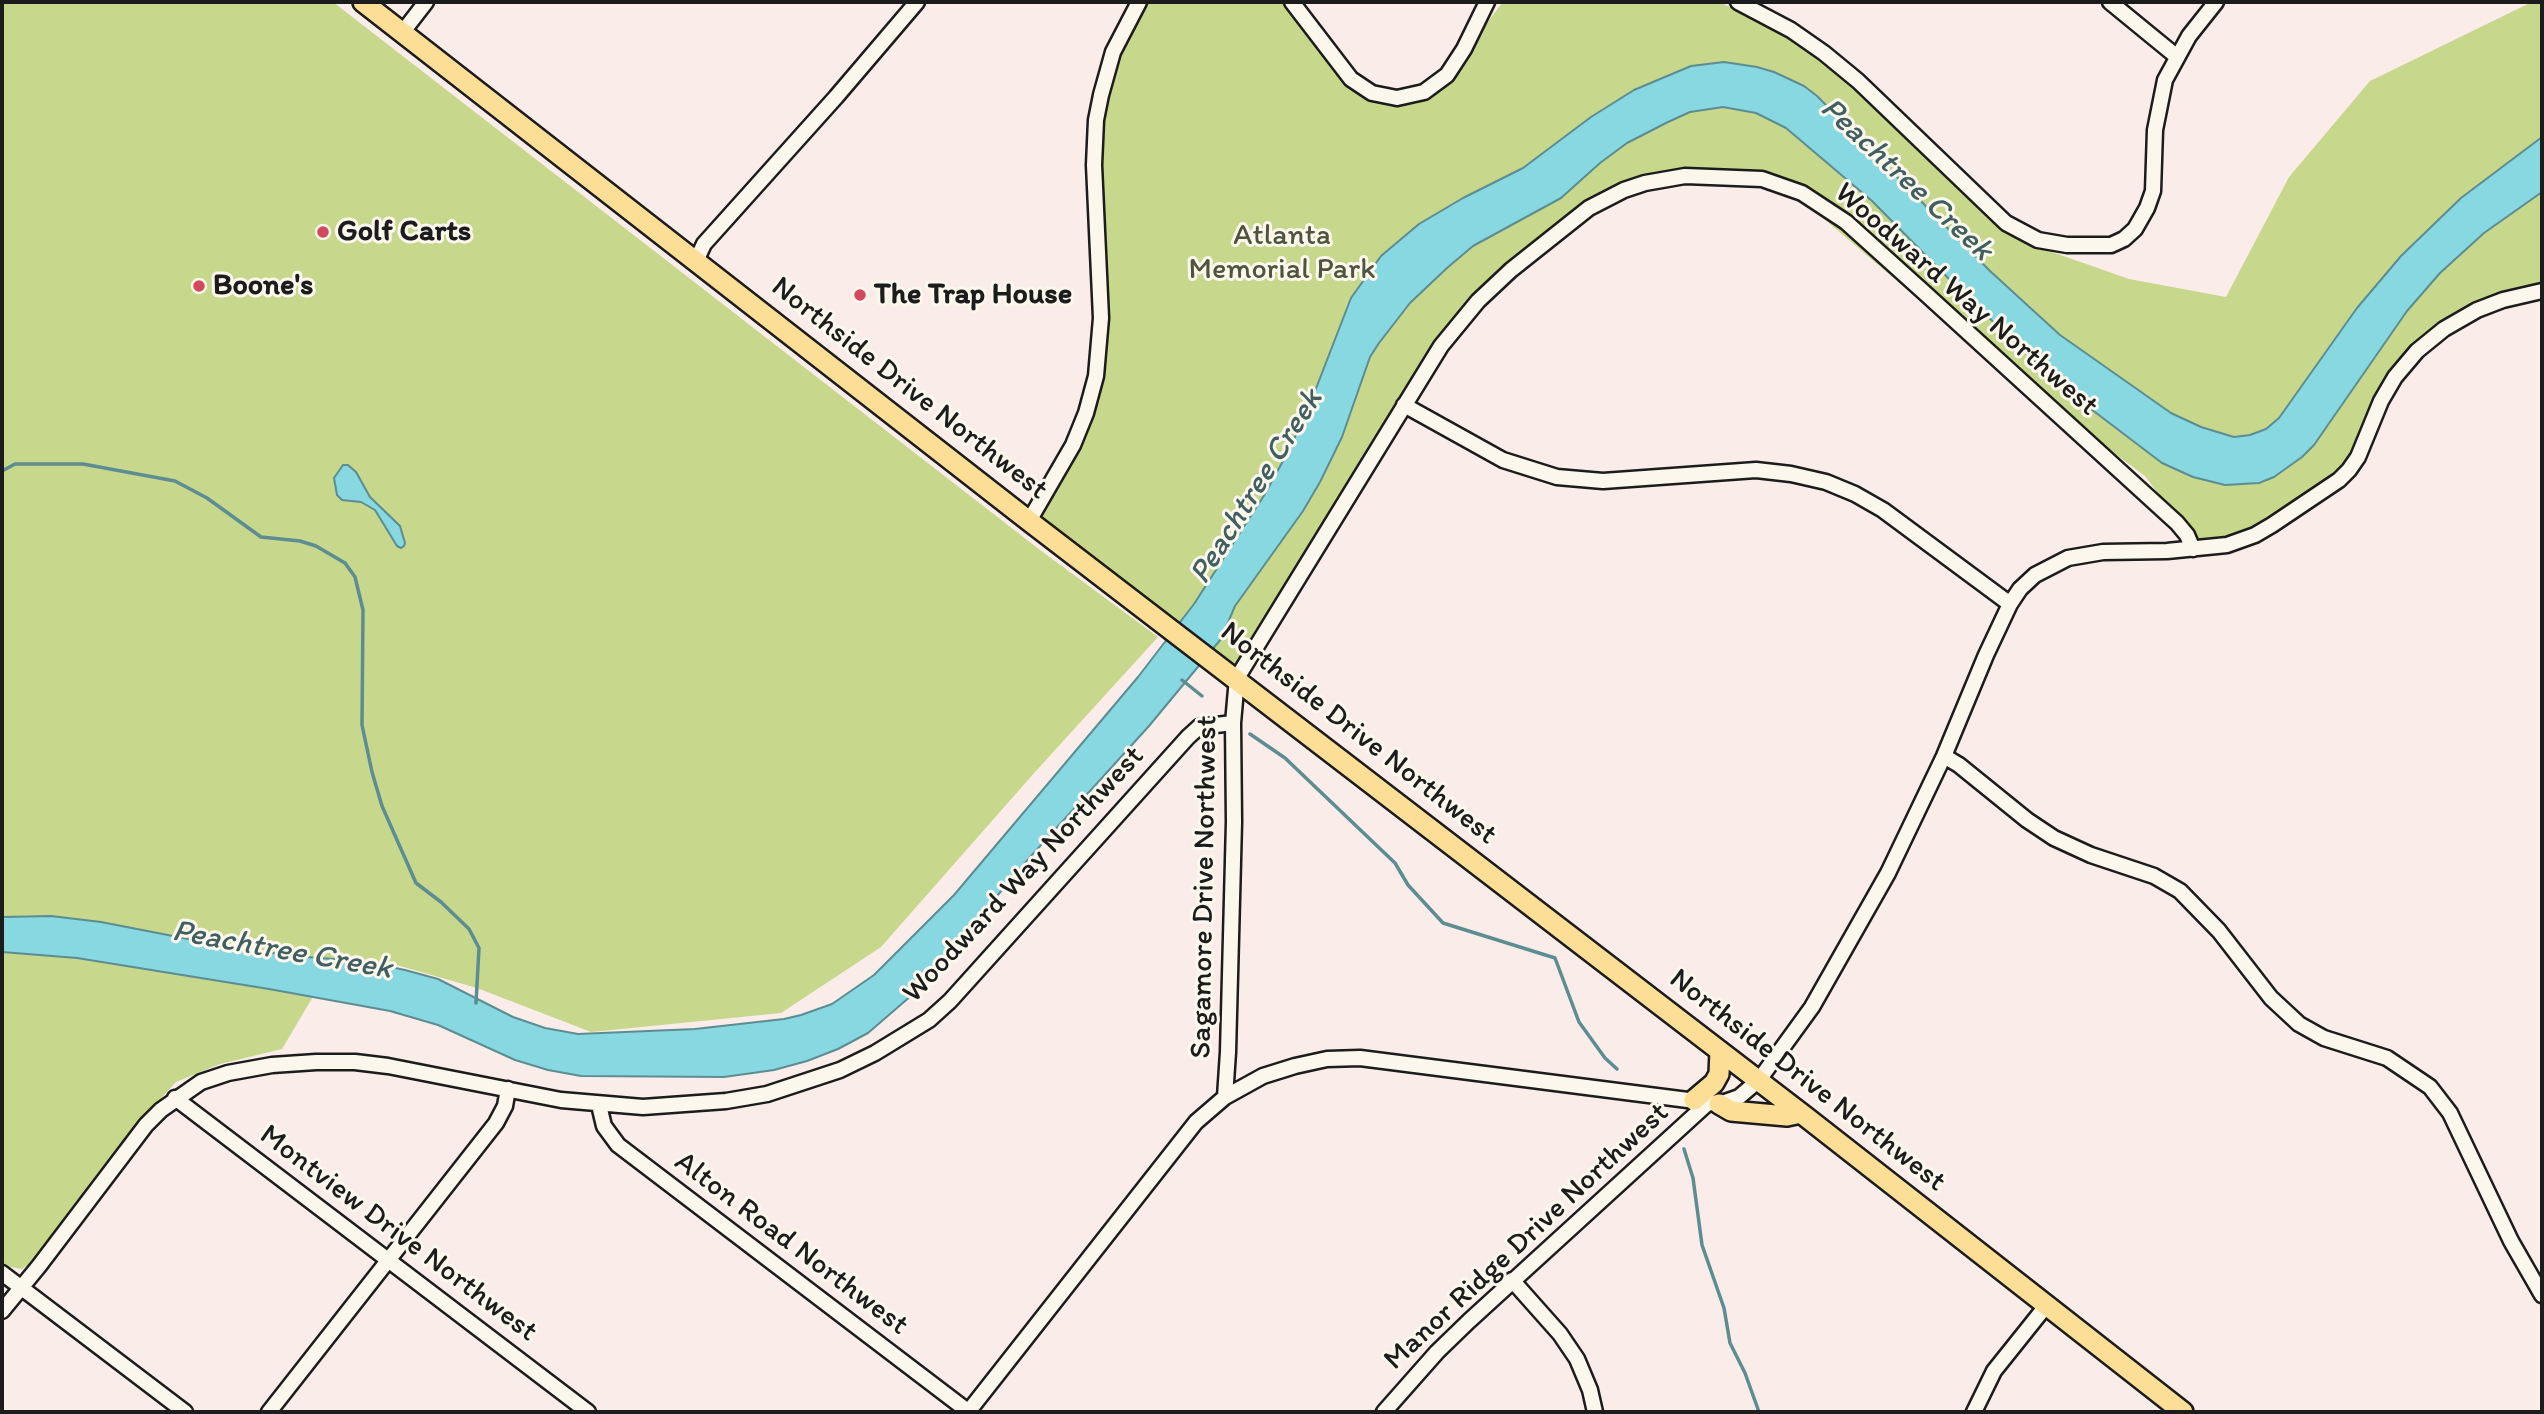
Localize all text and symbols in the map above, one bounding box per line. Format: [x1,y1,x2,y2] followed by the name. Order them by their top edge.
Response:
[1812,90,2000,270] water label: Peachtree Creek
[1827,176,2105,424] street label: Woodward Way Northwest
[337,214,471,250] place label: Golf Carts
[1188,218,1376,288] park label: Atlanta Memorial Park
[315,224,331,240] marker: Golf Carts
[213,268,313,304] place label: Boone's
[763,270,1055,508] street label: Northside Drive Northwest
[874,277,1072,313] place label: The Trap House
[191,278,207,294] marker: Boone's
[852,287,868,303] marker: The Trap House
[1182,383,1332,591] water label: Peachtree Creek
[1212,615,1504,853] street label: Northside Drive Northwest
[1184,715,1226,1059] street label: Sagamore Drive Northwest
[896,739,1152,1011] street label: Woodward Way Northwest
[169,913,395,989] water label: Peachtree Creek
[1661,962,1953,1200] street label: Northside Drive Northwest
[1377,1095,1677,1379] street label: Manor Ridge Drive Northwest
[252,1118,544,1350] street label: Montview Drive Northwest
[667,1144,915,1344] street label: Alton Road Northwest

